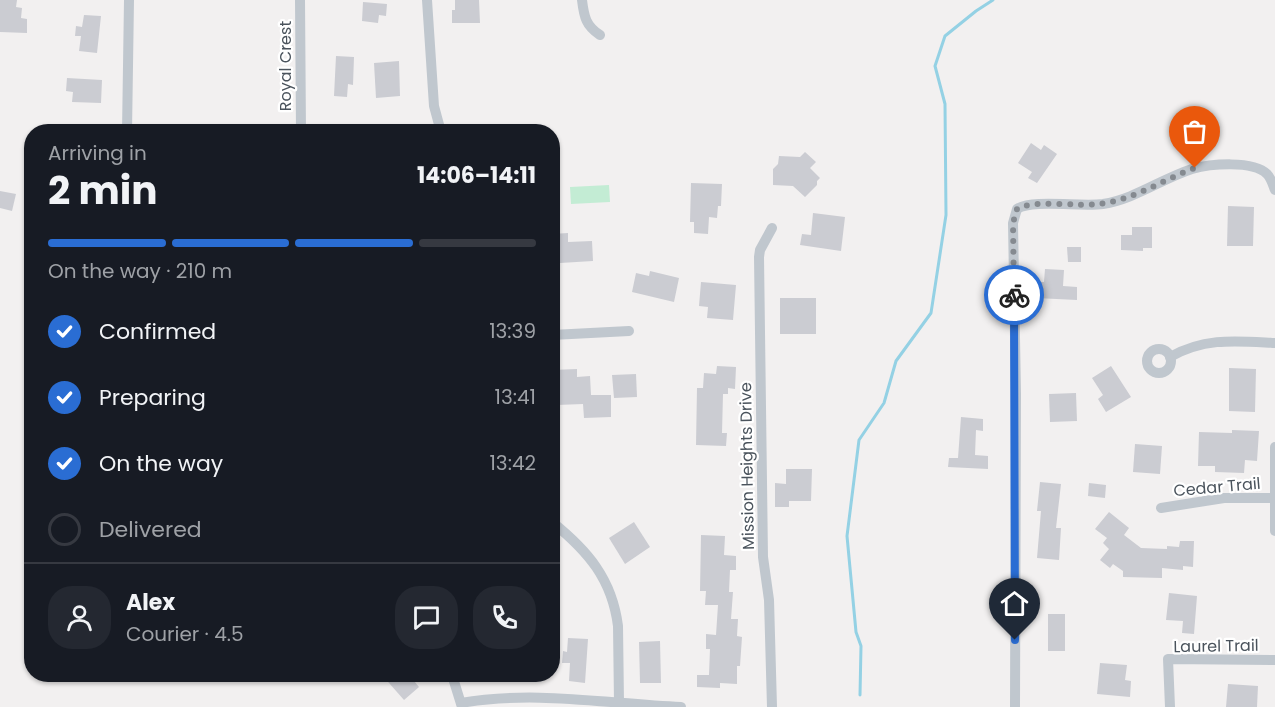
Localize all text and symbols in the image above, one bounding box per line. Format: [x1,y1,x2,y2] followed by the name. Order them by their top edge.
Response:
[274,21,297,111] street label: Royal Crest
[1169,106,1220,168] pin
[1178,115,1211,148] icon: bag
[48,139,147,167] text: Arriving in
[417,160,536,191] text: 14:06–14:11
[48,163,158,218] text: 2 min
[48,257,232,285] text: On the way · 210 m
[984,265,1044,325] courier
[998,279,1031,312] icon: bike
[48,315,81,348] icon: check
[99,316,216,347] text: Confirmed
[489,317,536,345] text: 13:39
[48,381,81,414] icon: check
[99,382,206,413] text: Preparing
[734,382,760,550] street label: Mission Heights Drive
[495,383,536,411] text: 13:41
[48,447,81,480] icon: check
[99,448,223,479] text: On the way
[489,449,536,477] text: 13:42
[1172,472,1262,502] street label: Cedar Trail
[99,514,202,545] text: Delivered
[989,578,1040,640] pin
[48,586,111,649] button: person
[395,586,458,649] button: chat
[473,586,536,649] button: phone
[126,587,175,618] text: Alex
[998,587,1031,620] icon: home
[126,620,244,648] text: Courier · 4.5
[1173,634,1259,658] street label: Laurel Trail

